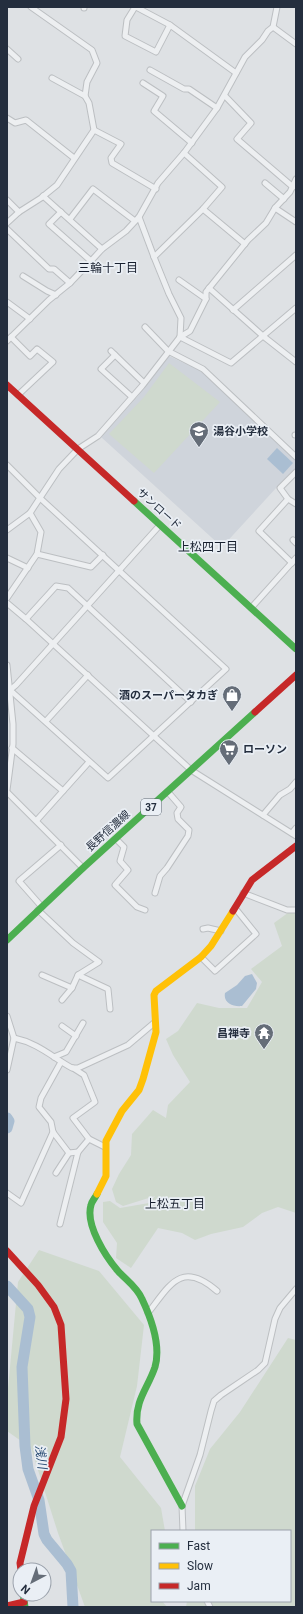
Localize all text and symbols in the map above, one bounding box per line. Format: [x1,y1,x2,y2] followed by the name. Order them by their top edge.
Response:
[78,261,138,275] district label: 三輪十丁目
[188,420,210,448] school or university icon: 湯谷小学校
[213,425,268,438] place label: 湯谷小学校
[134,486,184,532] street label: サンロード
[178,540,238,554] district label: 上松四丁目
[221,684,243,712] shop icon: 酒のスーパータカぎ
[119,689,218,702] place label: 酒のスーパータカぎ
[218,738,240,766] supermarket icon: ローソン
[243,743,287,756] place label: ローソン
[141,799,161,815] road number: 37
[83,808,133,854] street label: 長野信濃線
[253,1022,275,1050] temple icon: 昌禅寺
[217,1027,250,1040] place label: 昌禅寺
[145,1197,205,1211] district label: 上松五丁目
[33,1444,50,1472] water label: 浅川
[151,1530,291,1602] legend
[187,1539,210,1553] text: Fast
[187,1559,213,1573] text: Slow
[12,1562,52,1602] north arrow
[187,1579,211,1593] text: Jam
[18,1582,33,1597] text: N

